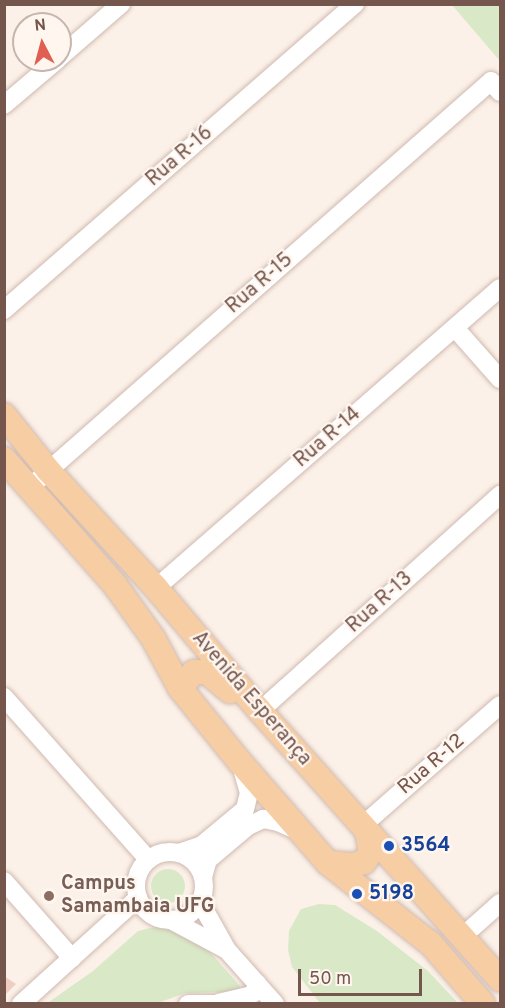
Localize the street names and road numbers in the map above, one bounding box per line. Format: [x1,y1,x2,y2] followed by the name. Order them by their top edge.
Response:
[142,122,218,192] street label: Rua R-16
[222,249,298,319] street label: Rua R-15
[290,403,366,473] street label: Rua R-14
[342,567,418,639] street label: Rua R-13
[186,627,316,771] street label: Avenida Esperança
[394,730,470,800] street label: Rua R-12

